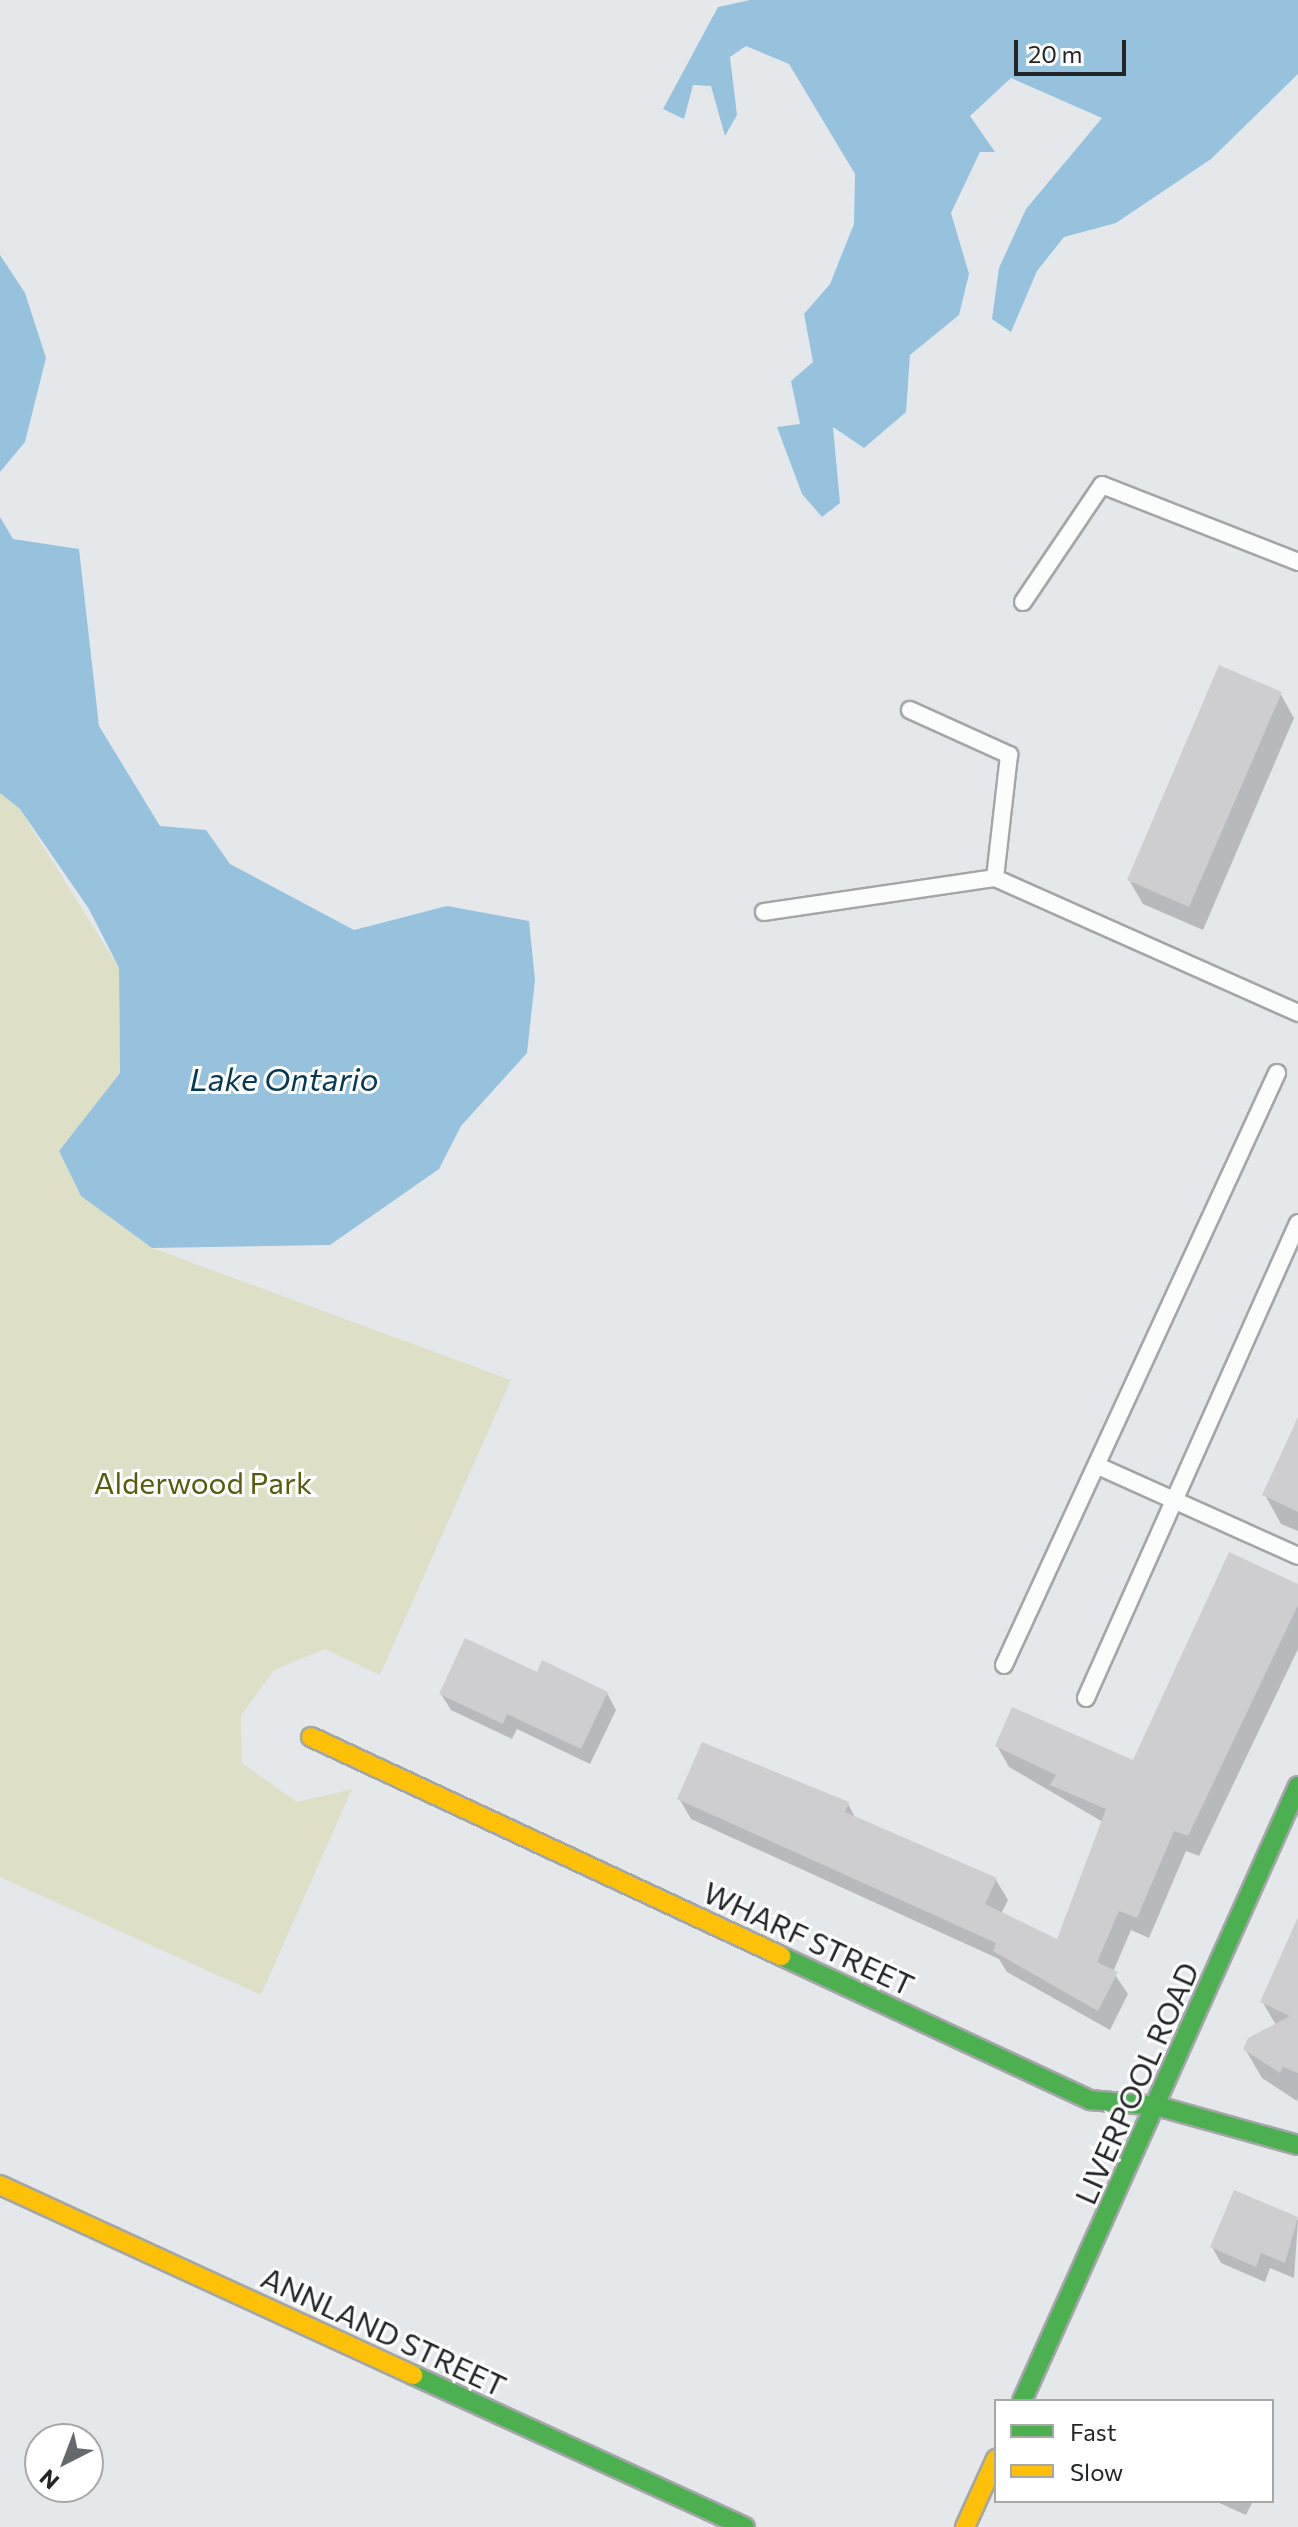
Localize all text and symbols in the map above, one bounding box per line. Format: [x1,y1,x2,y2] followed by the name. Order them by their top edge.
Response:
[1018,24,1130,74] scale bar
[1028,39,1082,68] text: 20 m
[189,1059,379,1097] water label: Lake Ontario
[94,1464,312,1500] park label: Alderwood Park
[698,1873,920,2003] street label: WHARF STREET
[1067,1957,1205,2209] street label: LIVERPOOL ROAD
[256,2259,512,2403] street label: ANNLAND STREET
[994,2399,1274,2503] legend
[1070,2417,1117,2446] text: Fast
[24,2423,104,2503] north arrow
[1070,2457,1123,2486] text: Slow
[34,2464,64,2495] text: N

